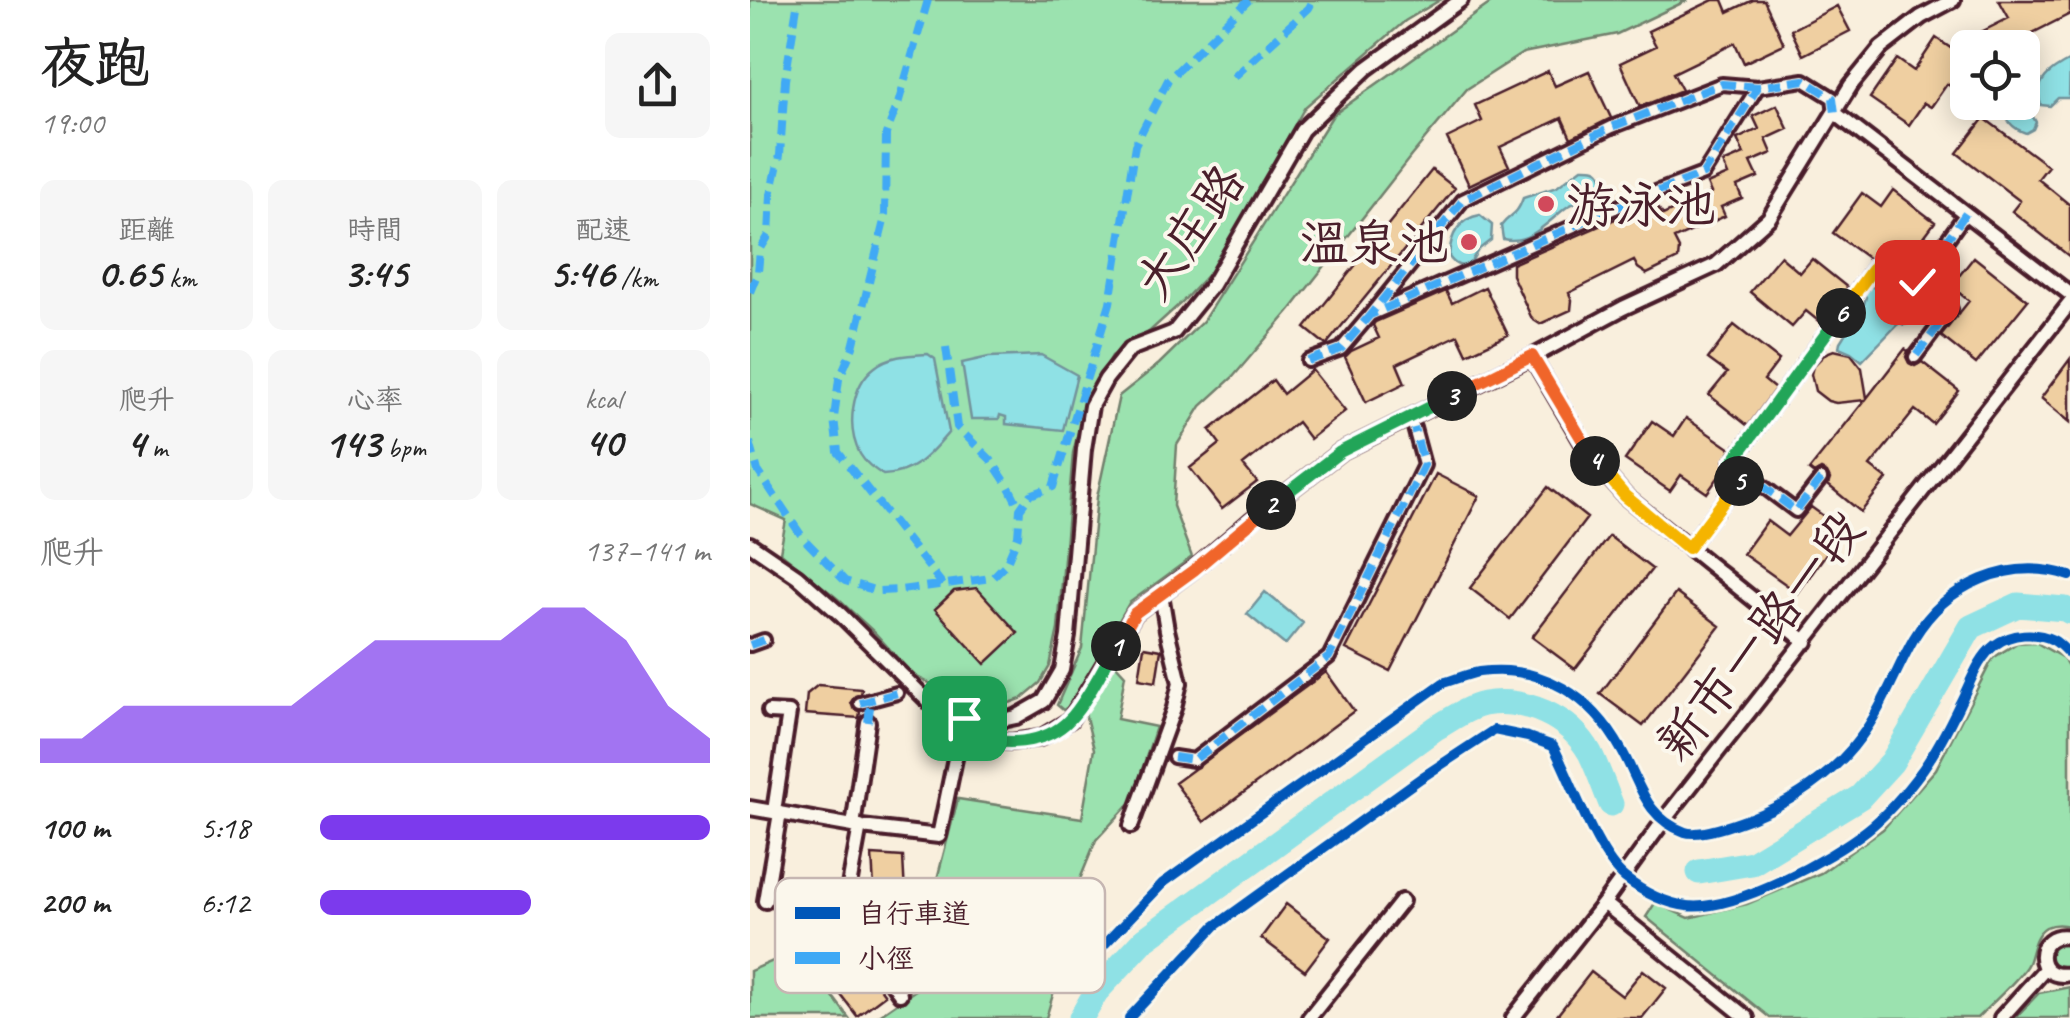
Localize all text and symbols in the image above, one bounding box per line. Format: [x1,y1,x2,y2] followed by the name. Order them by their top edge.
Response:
[40,29,150,99] text: 夜跑
[1950,30,2040,120] map controls
[1950,30,2040,120] button: locate
[605,33,710,138] button: share
[40,102,104,143] text: 19:00
[1121,152,1259,311] street label: 大庄路
[1566,174,1716,237] place label: 游泳池
[1535,193,1557,215] marker: 游泳池
[119,212,175,247] text: 距離
[347,212,403,247] text: 時間
[575,212,631,247] text: 配速
[1299,212,1449,275] place label: 溫泉池
[1458,231,1480,253] marker: 溫泉池
[1875,240,1960,325] pin
[97,247,162,300] text: 0.65
[343,247,407,300] text: 3:45
[549,247,614,300] text: 5:46
[1890,255,1945,310] icon: check
[162,260,196,295] text: km
[614,260,658,295] text: /km
[1816,288,1866,338] pin: 6
[1834,295,1848,330] text: 6
[1427,371,1477,421] pin: 3
[1446,378,1458,413] text: 3
[585,381,622,416] text: kcal
[119,382,175,417] text: 爬升
[347,382,403,417] text: 心率
[584,416,622,469] text: 40
[126,417,145,470] text: 4
[324,417,381,470] text: 143
[145,430,167,465] text: m
[381,430,426,465] text: bpm
[1570,436,1620,486] pin: 4
[1589,443,1601,478] text: 4
[1714,456,1764,506] pin: 5
[1733,463,1745,498] text: 5
[1246,480,1296,530] pin: 2
[1265,487,1277,522] text: 2
[1643,498,1877,774] street label: 新市一路一段
[584,530,710,571] text: 137–141 m
[40,532,104,573] text: 爬升
[1091,621,1141,671] pin: 1
[1110,628,1122,663] text: 1
[922,676,1007,761] pin
[937,691,992,746] icon: arrive
[40,807,109,848] text: 100 m
[200,807,250,848] text: 5:18
[775,878,1105,993] legend
[40,882,109,923] text: 200 m
[200,882,250,923] text: 6:12
[858,896,970,931] text: 自行車道
[858,941,914,976] text: 小徑

